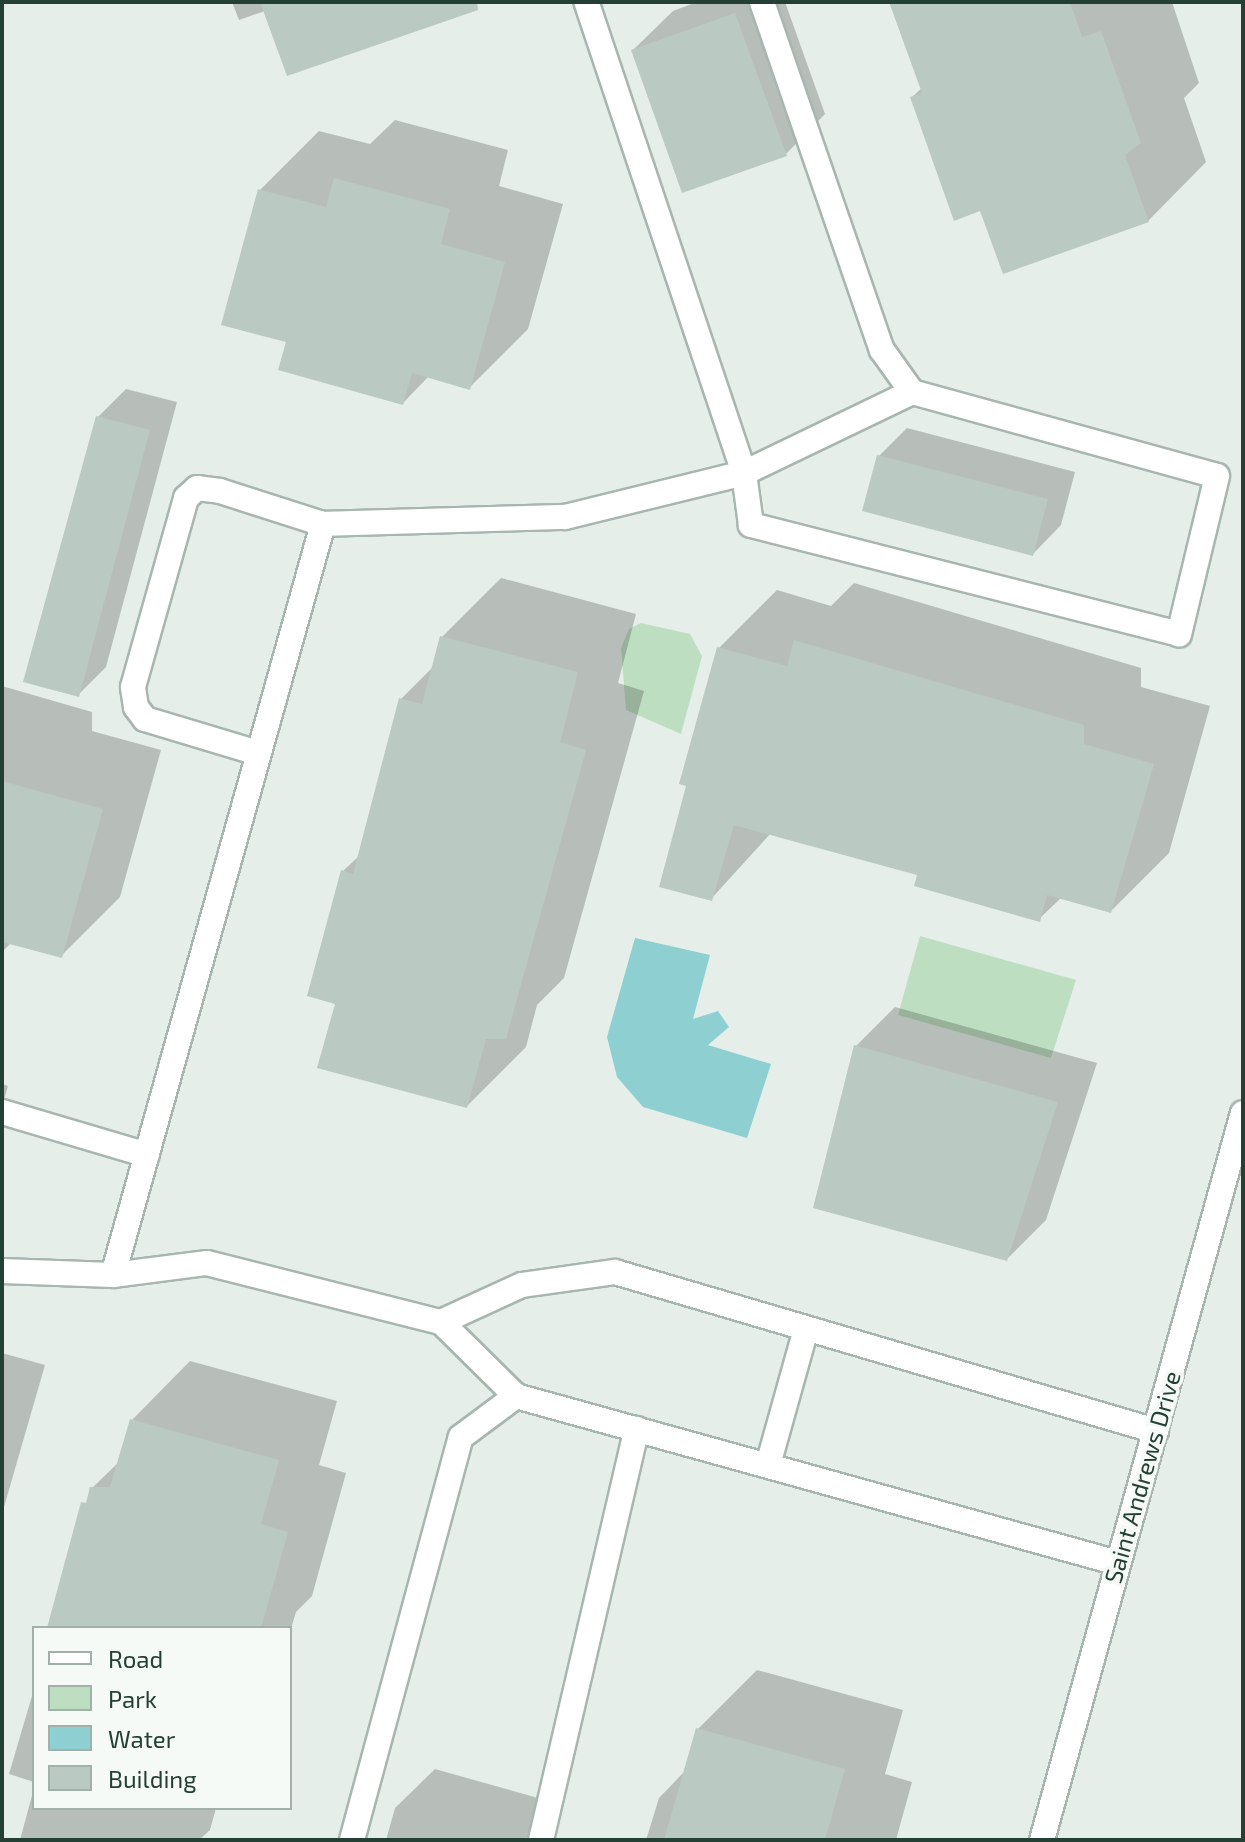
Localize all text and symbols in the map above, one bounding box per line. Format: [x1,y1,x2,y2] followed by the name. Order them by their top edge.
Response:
[1098,1367,1186,1587] street label: Saint Andrews Drive
[32,1626,292,1810] legend
[108,1644,163,1673] text: Road
[108,1684,157,1713] text: Park
[108,1724,175,1753] text: Water
[108,1764,197,1793] text: Building

